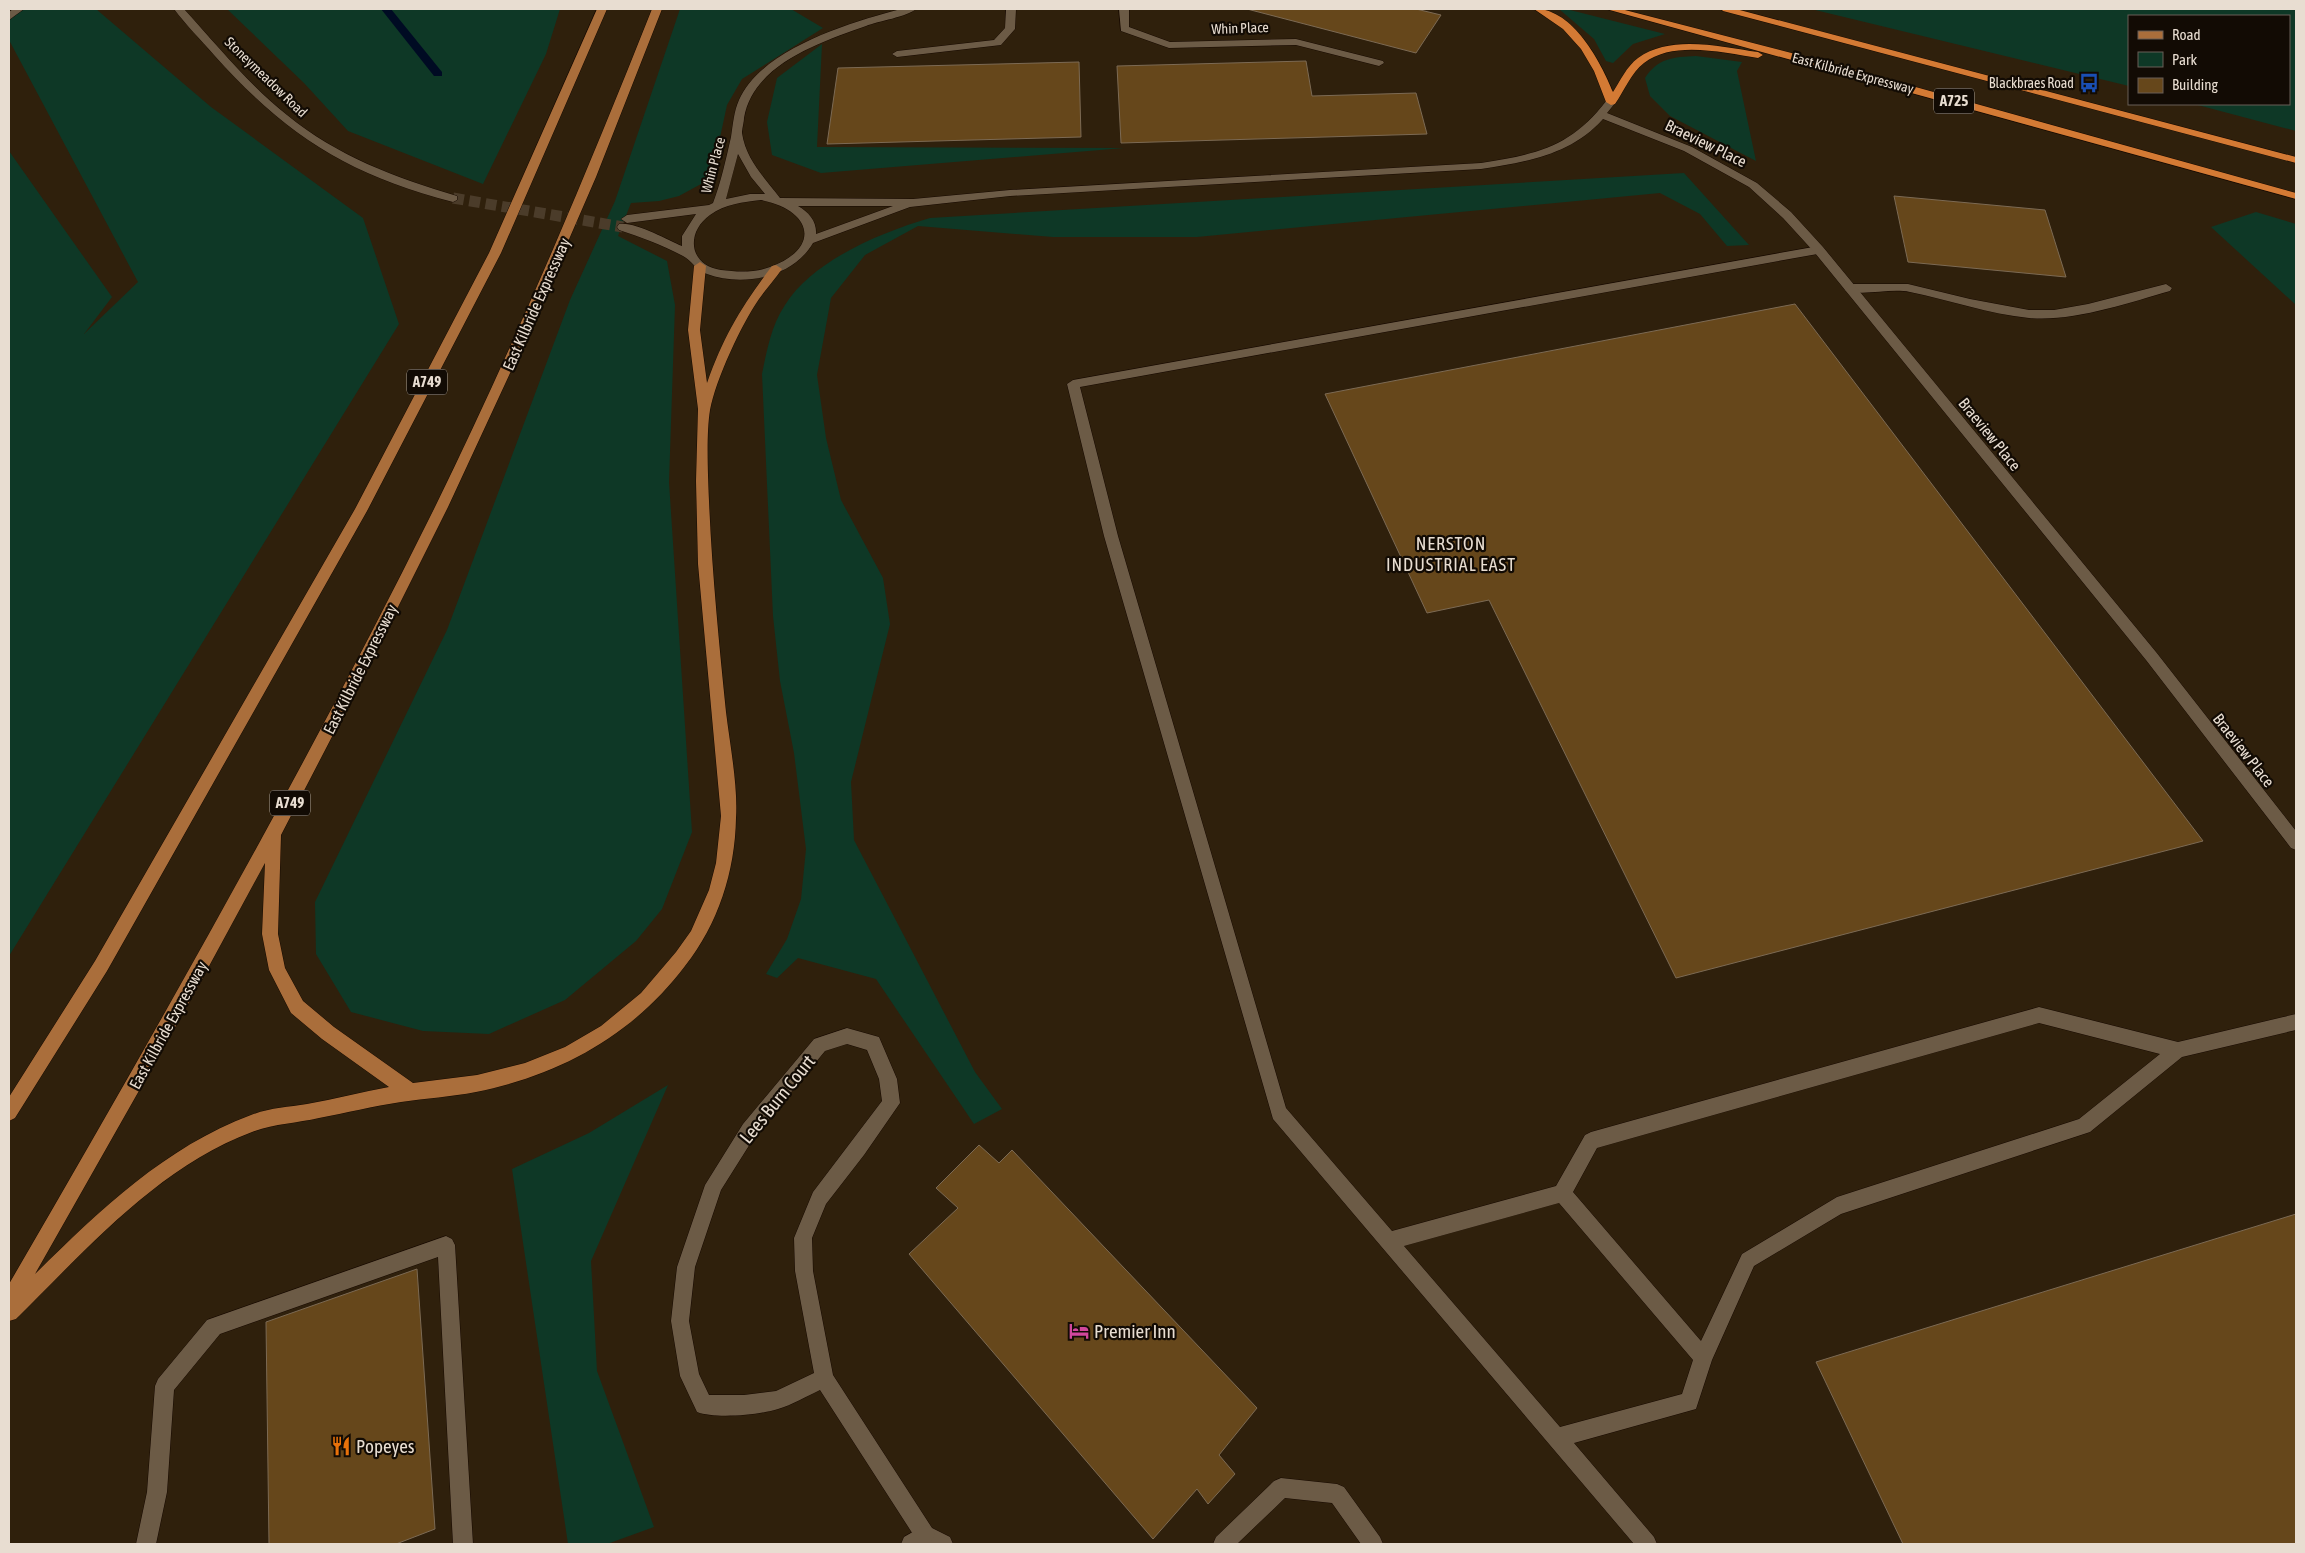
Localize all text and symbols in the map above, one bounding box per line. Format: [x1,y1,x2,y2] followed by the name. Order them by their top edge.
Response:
[2128,15,2290,105] legend
[1211,19,1269,37] street label: Whin Place
[2172,26,2201,43] text: Road
[222,34,310,120] street label: Stoneymeadow Road
[1790,49,1916,97] street label: East Kilbride Expressway
[2172,51,2197,68] text: Park
[2078,72,2100,94] bus stop icon: Blackbraes Road
[1989,75,2074,91] place label: Blackbraes Road
[2172,76,2218,93] text: Building
[1934,88,1974,114] road number: A725
[1662,116,1750,170] street label: Braeview Place
[698,135,728,195] street label: Whin Place
[499,235,574,373] street label: East Kilbride Expressway
[407,370,447,394] road number: A749
[1955,394,2025,474] street label: Braeview Place
[1386,533,1516,575] district label: NERSTON INDUSTRIAL EAST
[320,601,402,737] street label: East Kilbride Expressway
[2210,710,2278,790] street label: Braeview Place
[270,790,310,816] road number: A749
[125,958,212,1092] street label: East Kilbride Expressway
[735,1051,819,1147] street label: Lees Burn Court
[1068,1320,1090,1342] hotel icon: Premier Inn
[1094,1320,1176,1342] place label: Premier Inn
[330,1435,352,1457] restaurant icon: Popeyes
[356,1435,415,1457] place label: Popeyes

